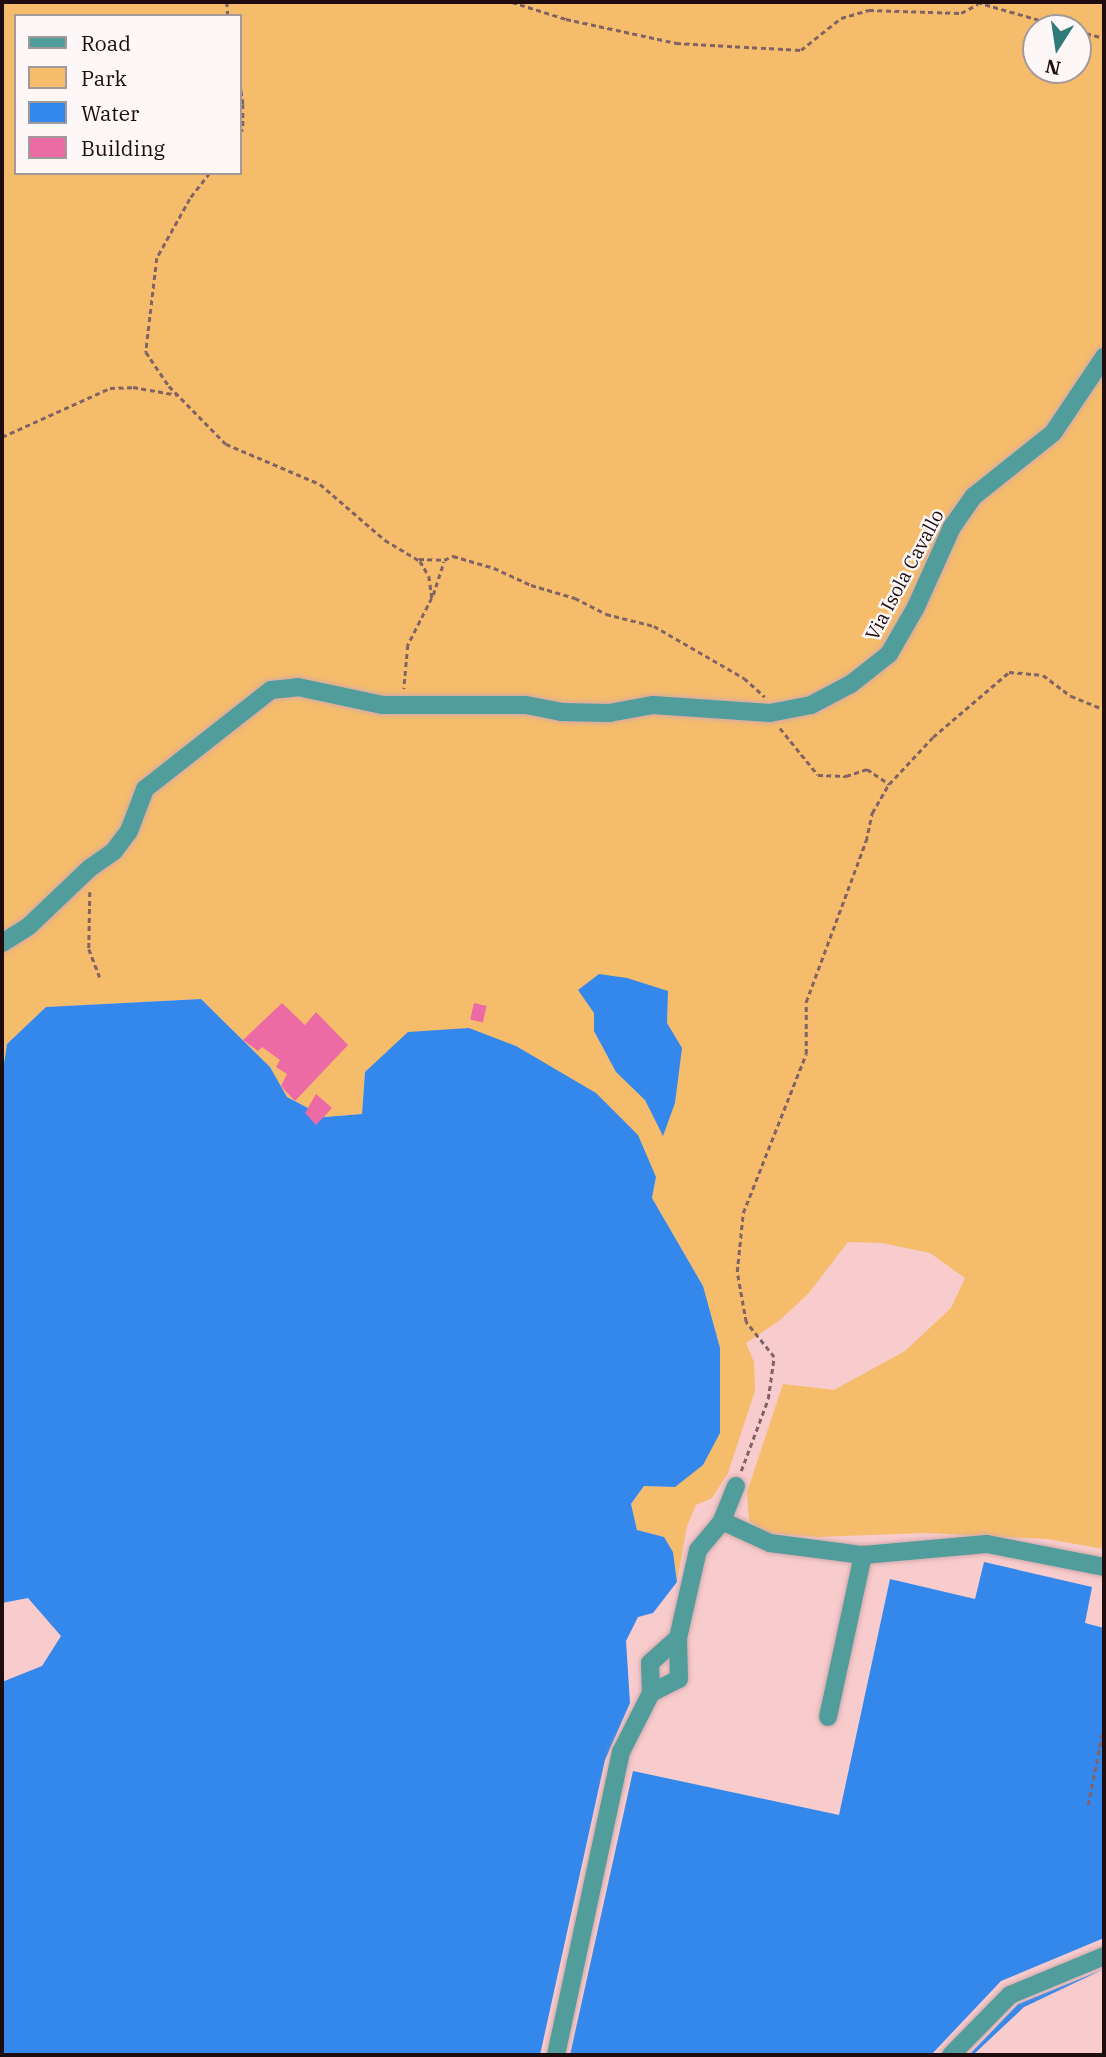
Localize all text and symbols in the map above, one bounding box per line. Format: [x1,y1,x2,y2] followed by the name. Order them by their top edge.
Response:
[14,14,242,175] legend
[1022,14,1092,84] north arrow
[81,29,131,57] text: Road
[1043,54,1063,81] text: N
[81,64,127,92] text: Park
[81,99,139,127] text: Water
[81,134,165,162] text: Building
[861,506,949,644] street label: Via Isola Cavallo

